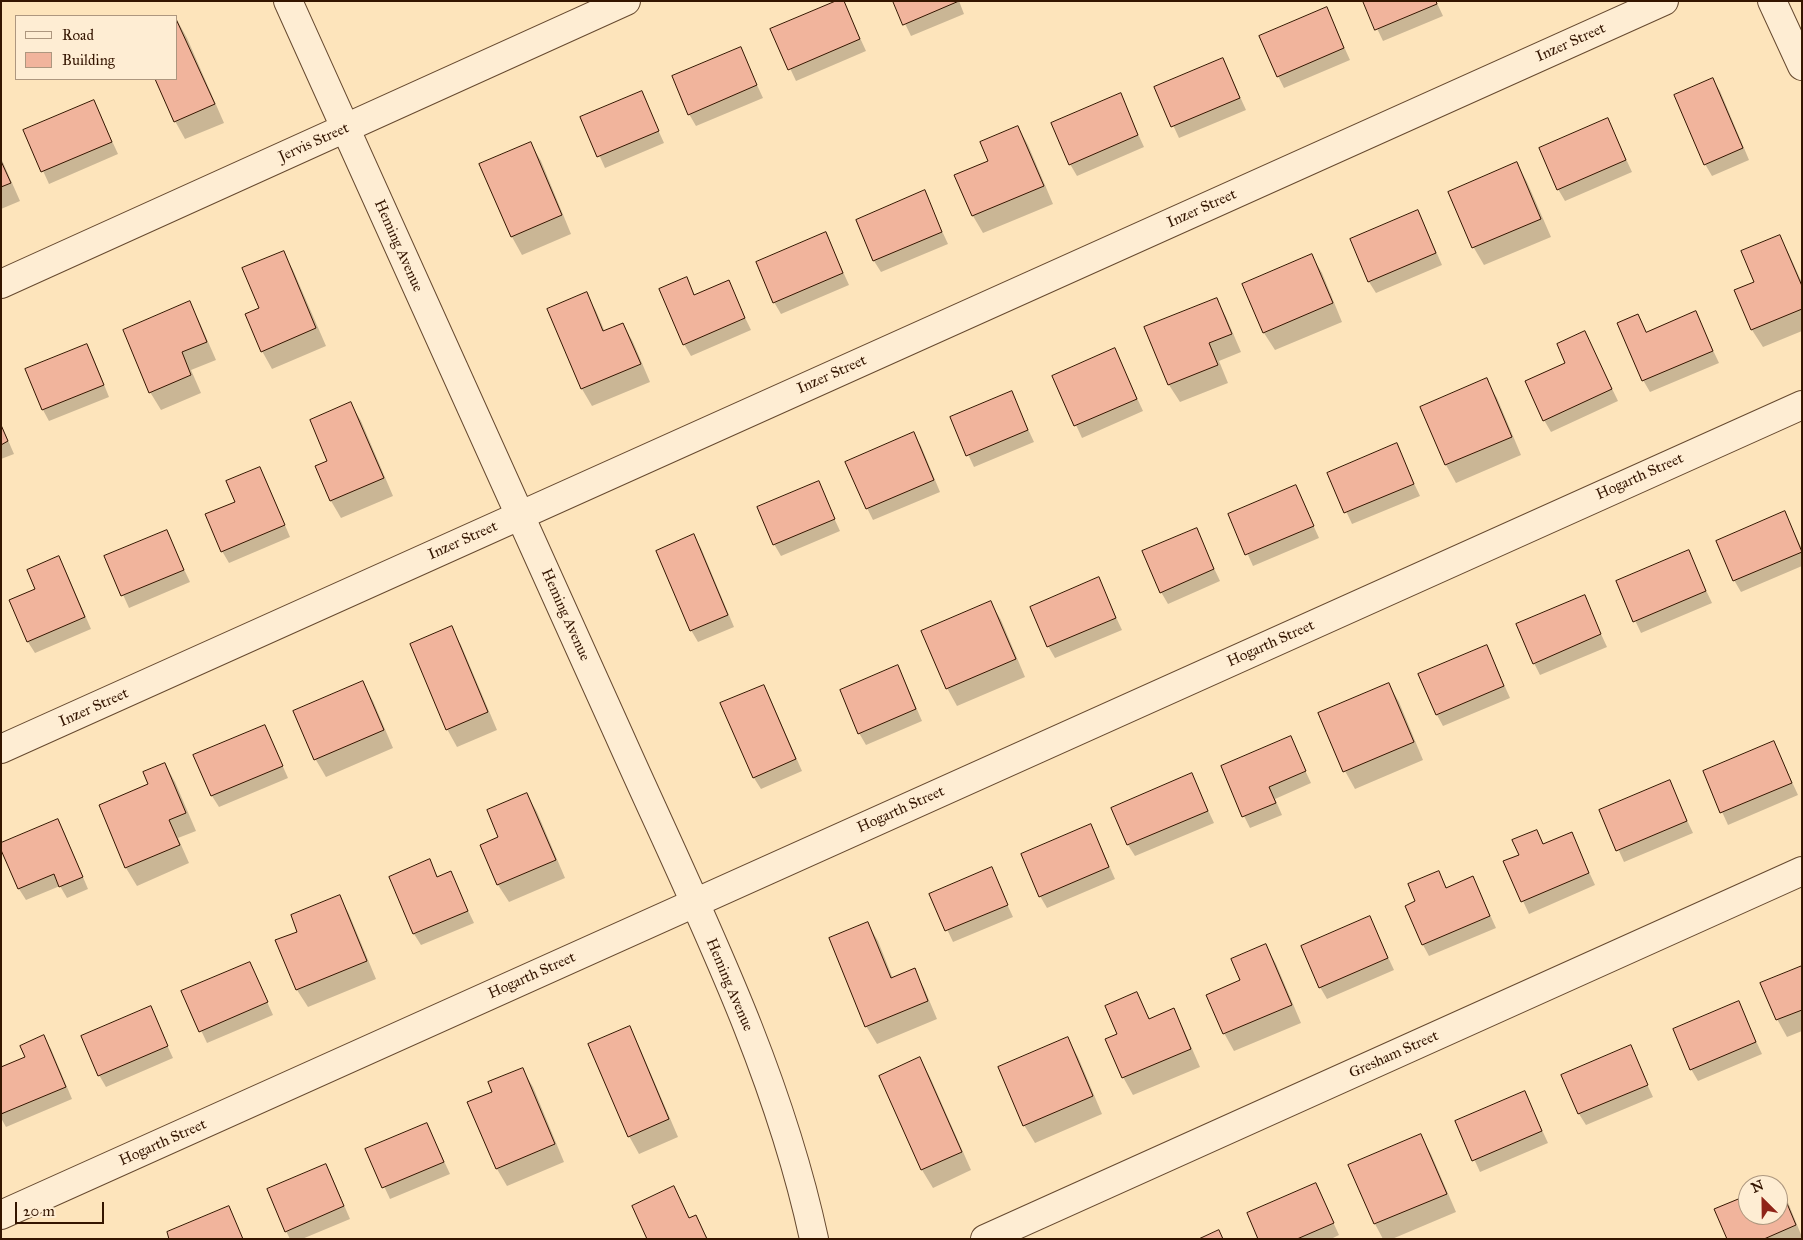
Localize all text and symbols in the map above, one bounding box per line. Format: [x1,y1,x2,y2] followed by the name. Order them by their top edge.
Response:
[15,15,178,80] legend
[1534,20,1608,66] street label: Inzer Street
[62,26,94,44] text: Road
[62,51,115,69] text: Building
[276,119,352,167] street label: Jervis Street
[1165,186,1239,232] street label: Inzer Street
[370,197,426,295] street label: Heming Avenue
[795,352,869,398] street label: Inzer Street
[1594,450,1686,504] street label: Hogarth Street
[426,518,500,564] street label: Inzer Street
[537,566,593,664] street label: Heming Avenue
[1225,617,1317,671] street label: Hogarth Street
[57,685,131,731] street label: Inzer Street
[855,783,947,837] street label: Hogarth Street
[701,936,757,1034] street label: Heming Avenue
[486,949,578,1003] street label: Hogarth Street
[1346,1027,1442,1083] street label: Gresham Street
[117,1116,209,1170] street label: Hogarth Street
[1738,1175,1788,1225] north arrow
[1749,1177,1766,1197] text: N
[18,1192,106,1224] scale bar
[23,1202,55,1220] text: 20 m

